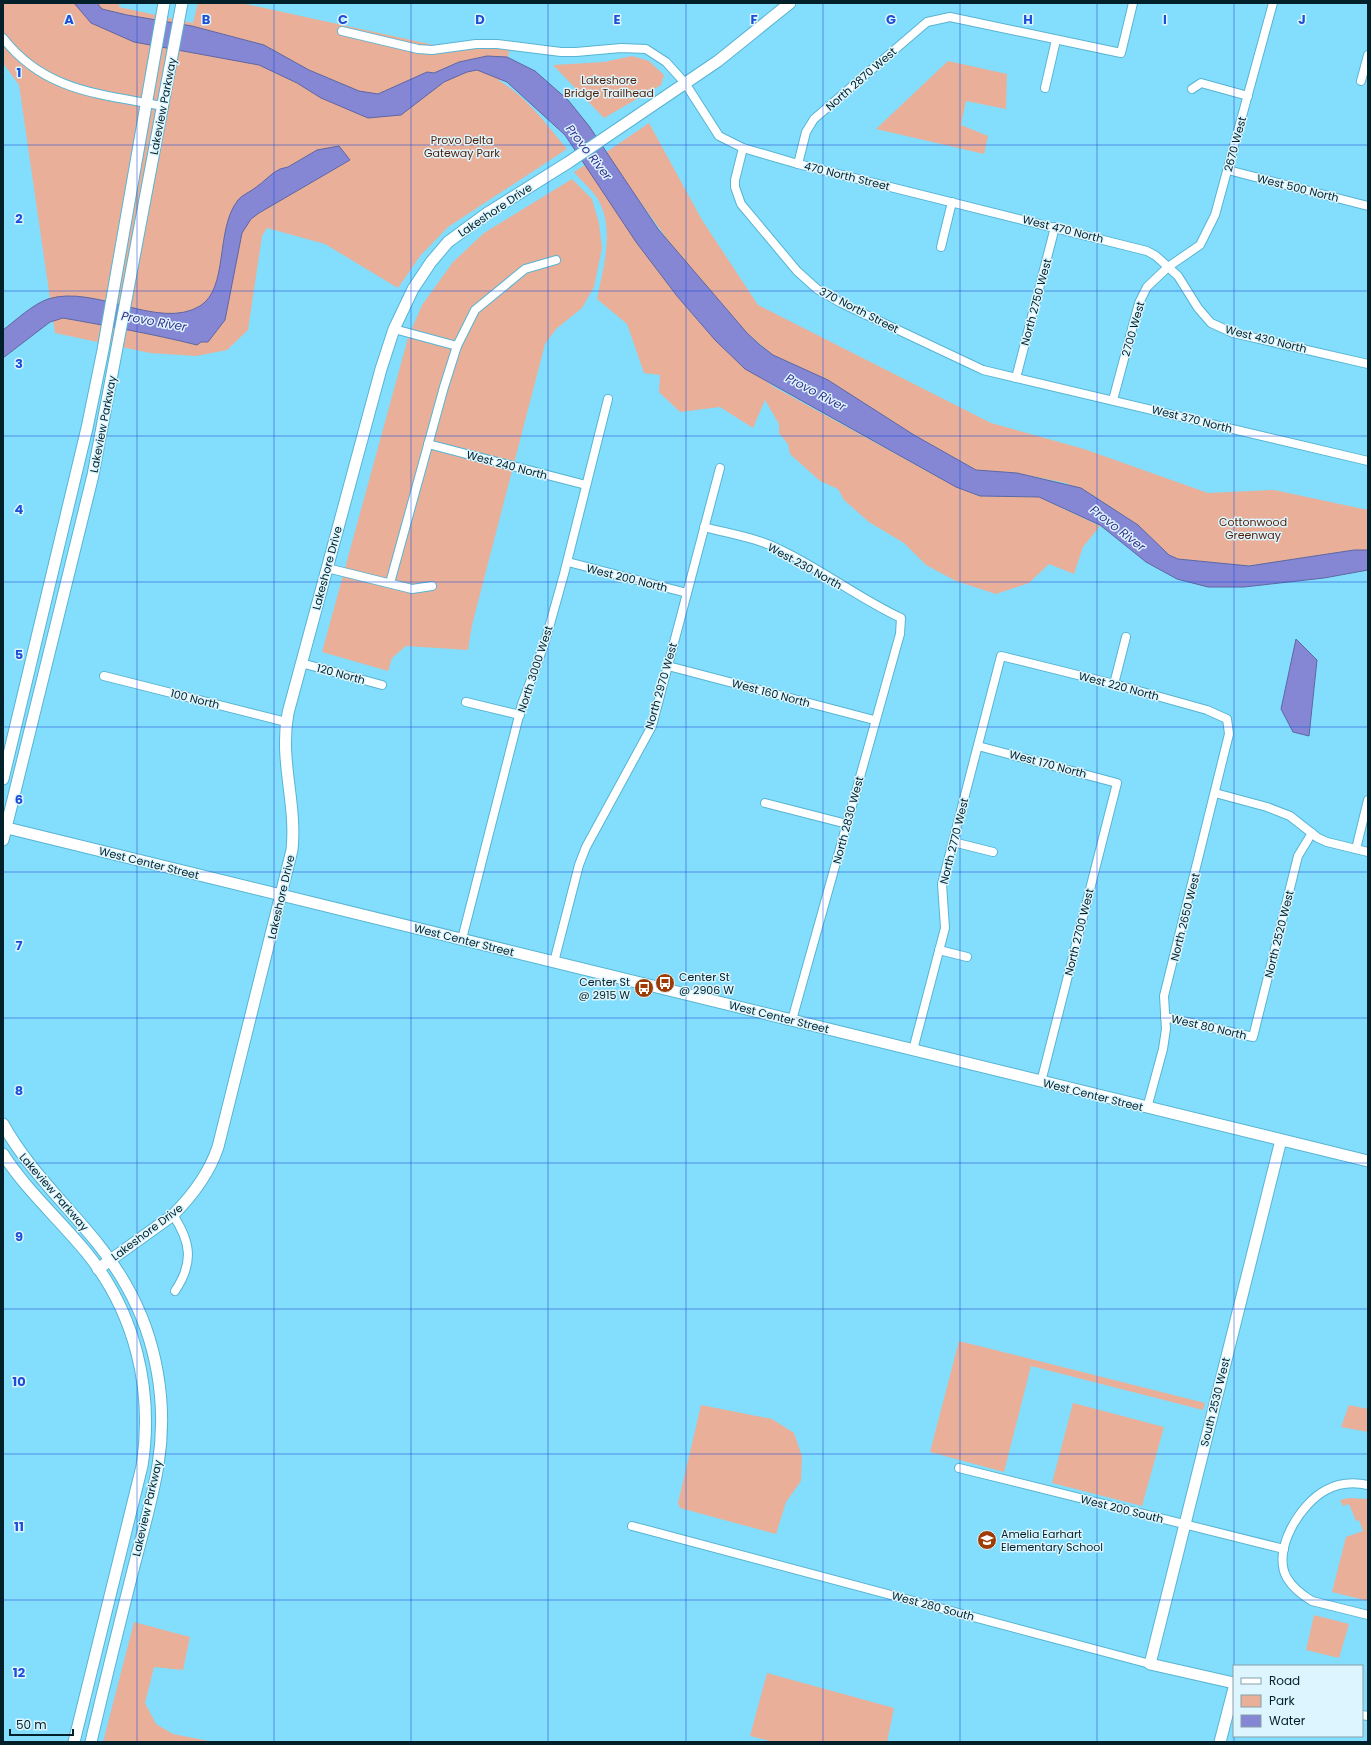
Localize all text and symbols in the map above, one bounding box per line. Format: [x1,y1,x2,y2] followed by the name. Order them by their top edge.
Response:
[64,10,74,29] text: A
[202,10,211,29] text: B
[338,10,348,29] text: C
[475,10,485,29] text: D
[613,10,621,29] text: E
[750,10,758,29] text: F
[886,10,896,29] text: G
[1023,10,1033,29] text: H
[1163,10,1167,29] text: I
[1298,10,1306,29] text: J
[822,44,900,114] street label: North 2870 West
[146,55,180,156] street label: Lakeview Parkway
[17,63,21,82] text: 1
[564,72,654,101] park label: Lakeshore Bridge Trailhead
[1220,115,1250,173] street label: 2670 West
[562,121,616,184] water label: Provo River
[424,132,500,161] park label: Provo Delta Gateway Park
[802,158,892,194] street label: 470 North Street
[1255,170,1341,206] street label: West 500 North
[455,179,535,241] street label: Lakeshore Drive
[15,209,23,228] text: 2
[1021,211,1105,247] street label: West 470 North
[1017,257,1055,347] street label: North 2750 West
[816,283,902,337] street label: 370 North Street
[1118,300,1148,358] street label: 2700 West
[120,307,188,335] water label: Provo River
[1224,321,1308,357] street label: West 430 North
[15,354,23,373] text: 3
[783,369,850,415] water label: Provo River
[86,373,120,474] street label: Lakeview Parkway
[1150,401,1234,437] street label: West 370 North
[465,446,549,484] street label: West 240 North
[15,500,24,519] text: 4
[1087,501,1150,555] water label: Provo River
[1219,514,1287,543] park label: Cottonwood Greenway
[308,524,346,612] street label: Lakeshore Drive
[765,539,845,593] street label: West 230 North
[585,560,669,596] street label: West 200 North
[513,624,557,714] street label: North 3000 West
[641,641,681,731] street label: North 2970 West
[15,645,23,664] text: 5
[315,660,367,688] street label: 120 North
[1077,668,1161,704] street label: West 220 North
[730,675,812,711] street label: West 160 North
[169,685,221,713] street label: 100 North
[1008,746,1088,782] street label: West 170 North
[829,775,867,865] street label: North 2830 West
[15,790,23,809] text: 6
[936,796,972,886] street label: North 2770 West
[97,843,201,883] street label: West Center Street
[264,853,298,941] street label: Lakeshore Drive
[1166,871,1204,963] street label: North 2650 West
[1060,887,1098,977] street label: North 2700 West
[1260,889,1298,979] street label: North 2520 West
[412,920,516,960] street label: West Center Street
[16,936,23,955] text: 7
[679,969,734,998] place label: Center St @ 2906 W
[654,972,676,994] bus stop icon: Center St @ 2906 W
[579,974,630,1003] place label: Center St @ 2915 W
[633,977,655,999] bus stop icon: Center St @ 2915 W
[727,997,831,1037] street label: West Center Street
[1170,1011,1248,1043] street label: West 80 North
[1041,1075,1145,1115] street label: West Center Street
[15,1081,23,1100] text: 8
[16,1150,93,1235] street label: Lakeview Parkway
[108,1200,186,1264] street label: Lakeshore Drive
[15,1227,23,1246] text: 9
[1196,1356,1234,1448] street label: South 2530 West
[12,1372,26,1391] text: 10
[128,1457,166,1558] street label: Lakeview Parkway
[1079,1491,1165,1527] street label: West 200 South
[14,1517,24,1536] text: 11
[1001,1526,1103,1555] place label: Amelia Earhart Elementary School
[976,1529,998,1551] school or university icon: Amelia Earhart Elementary School
[890,1587,976,1625] street label: West 280 South
[13,1663,26,1682] text: 12
[1233,1665,1363,1737] legend
[1269,1672,1300,1689] text: Road
[1269,1692,1296,1709] text: Park
[10,1711,73,1737] scale bar
[1269,1712,1306,1729] text: Water
[16,1716,47,1733] text: 50 m

